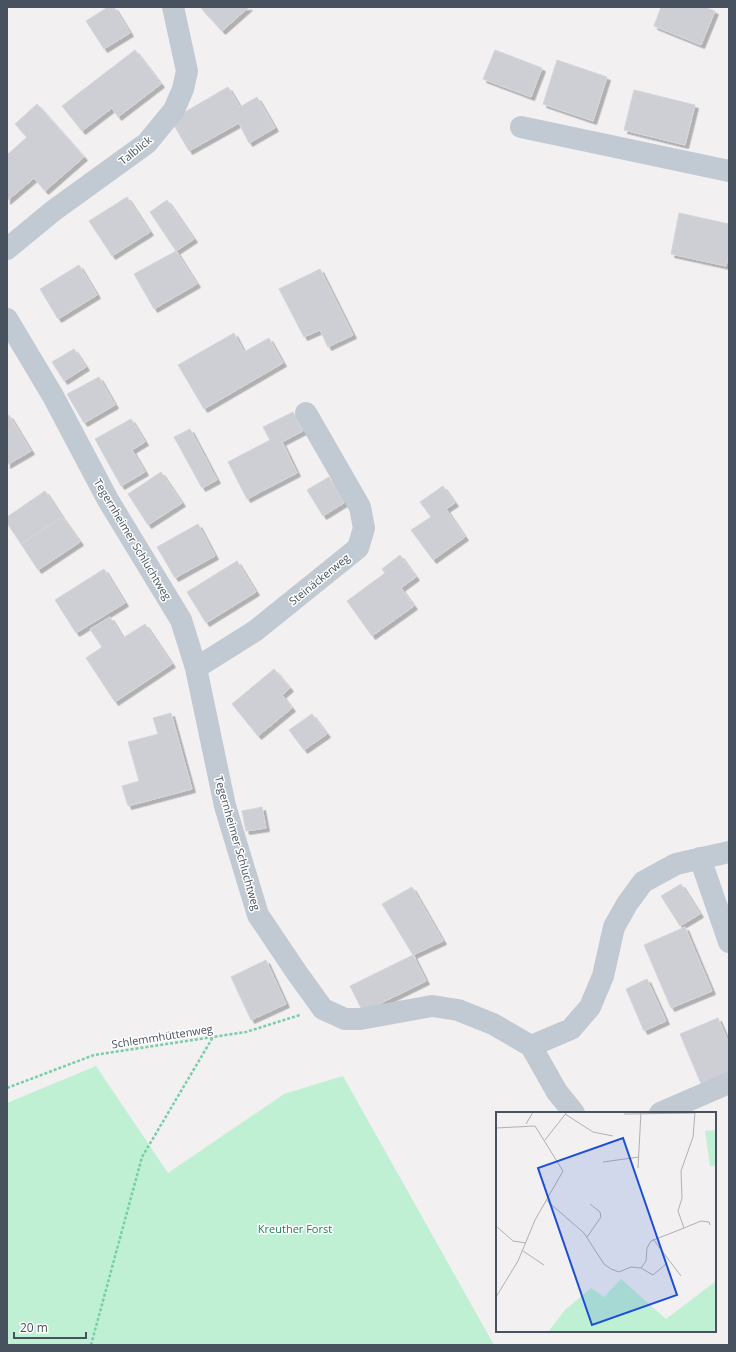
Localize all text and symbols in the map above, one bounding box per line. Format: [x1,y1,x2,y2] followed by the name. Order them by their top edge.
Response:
[115,132,155,168] street label: Talblick
[91,475,175,603] street label: Tegernheimer Schluchtweg
[285,550,353,608] street label: Steinäckerweg
[212,774,264,912] street label: Tegernheimer Schluchtweg
[110,1021,214,1051] street label: Schlemmhüttenweg
[496,1112,716,1332] inset map
[258,1221,332,1236] park label: Kreuther Forst
[14,1314,86,1340] scale bar
[20,1319,48,1336] text: 20 m

